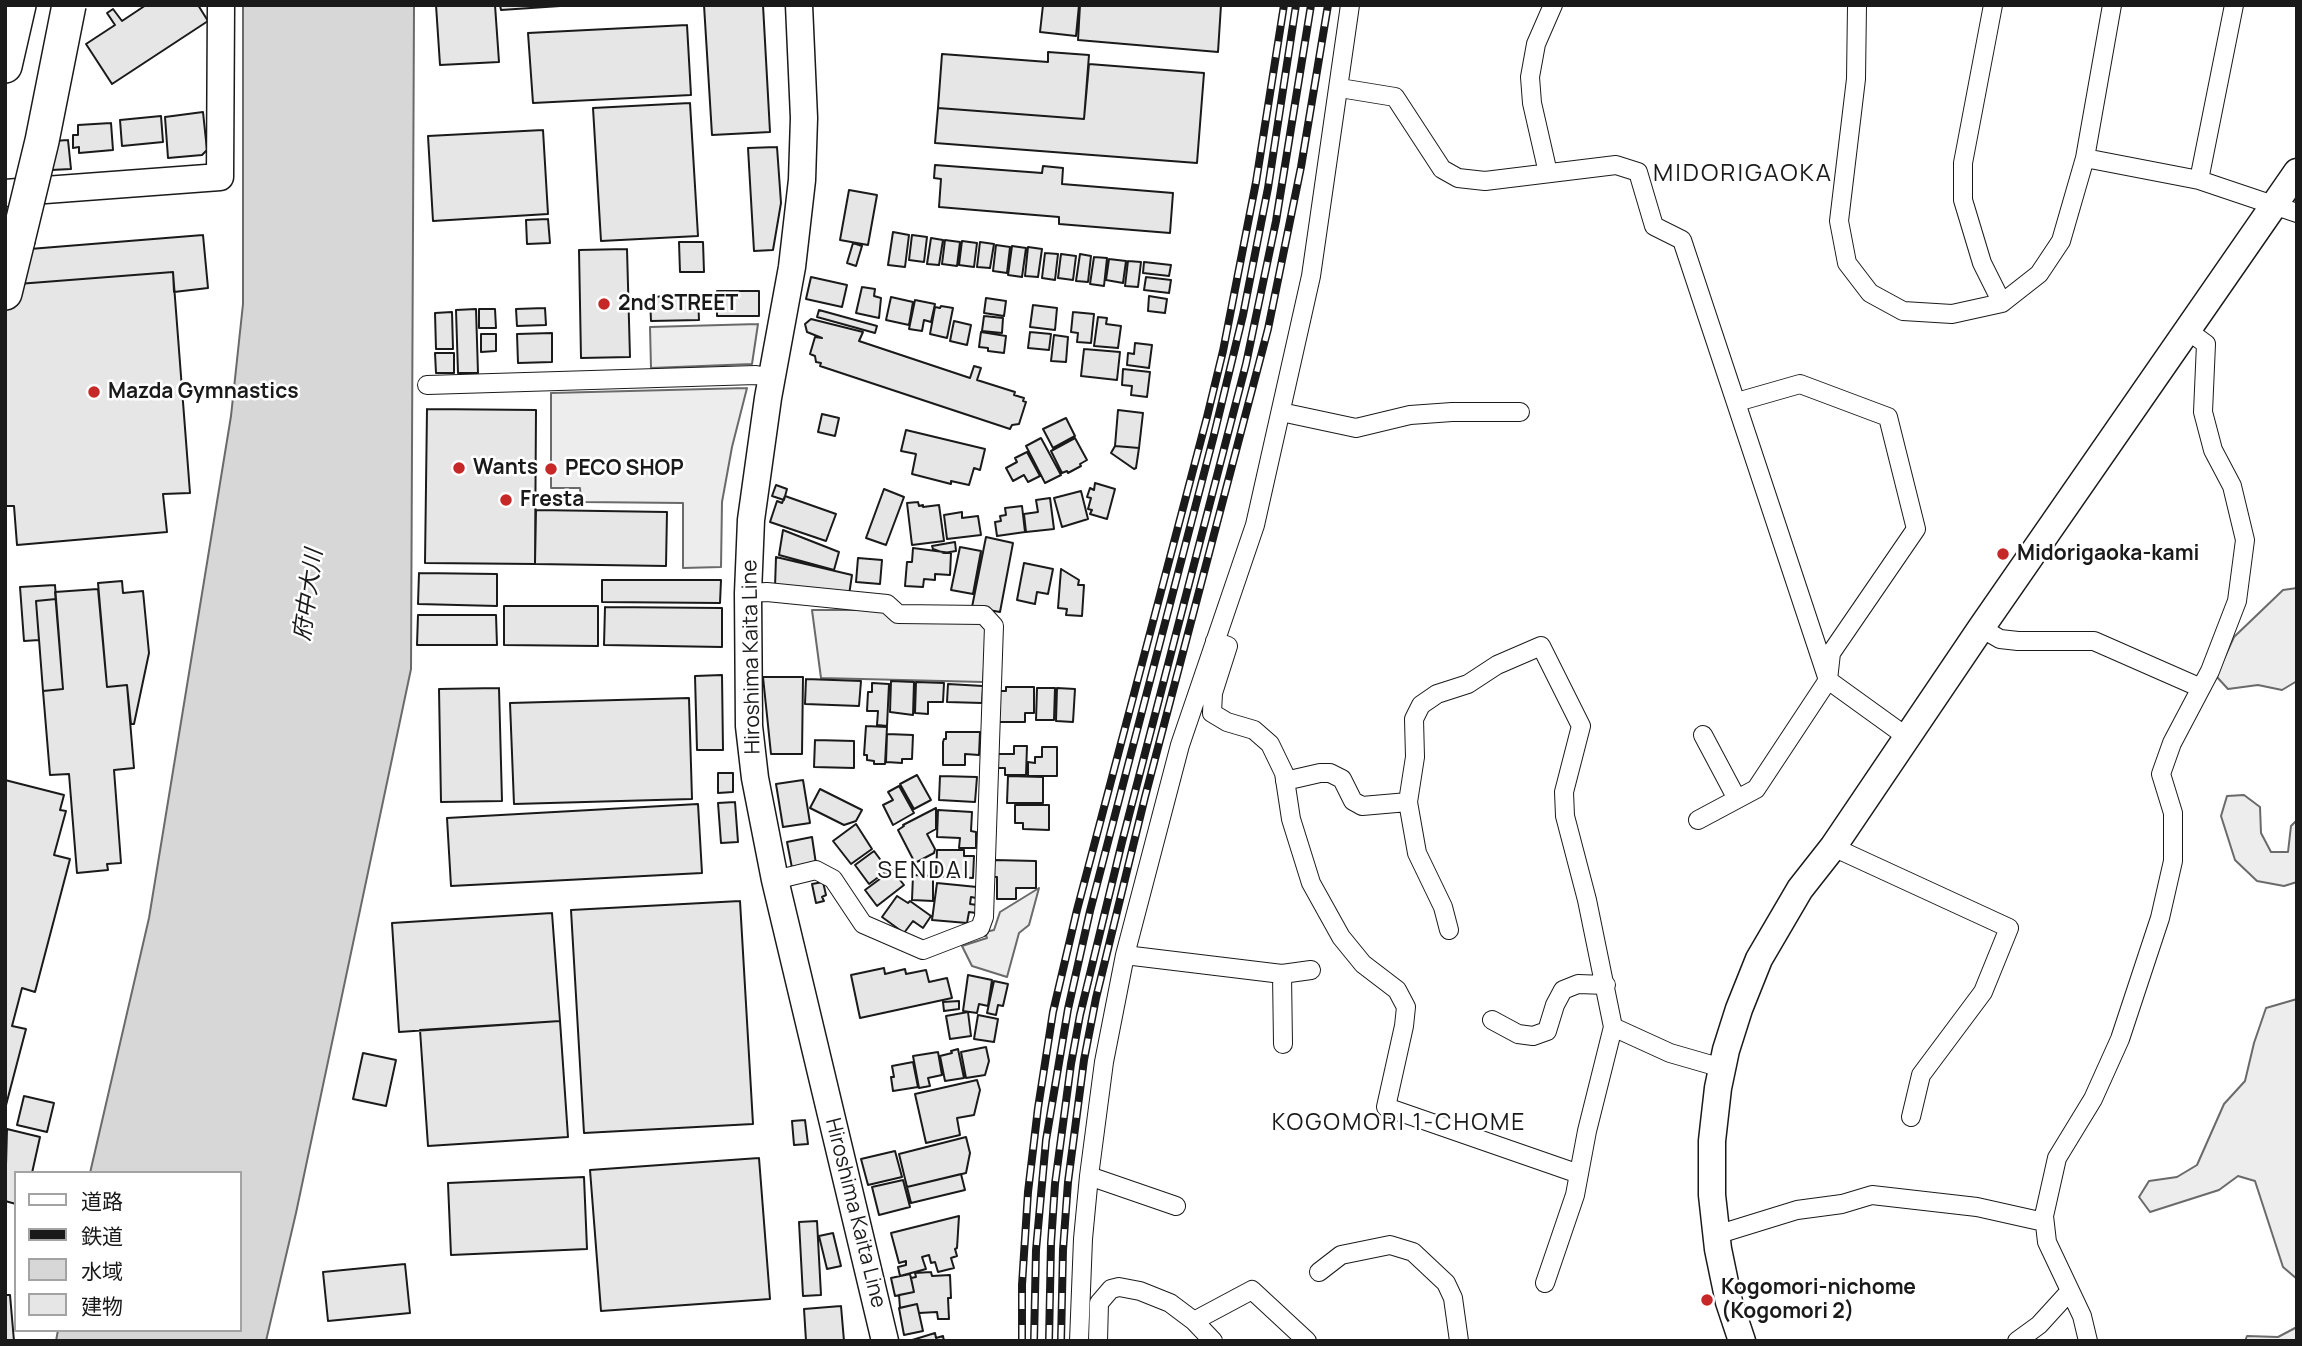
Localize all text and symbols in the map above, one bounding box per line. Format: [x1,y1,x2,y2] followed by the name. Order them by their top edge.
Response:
[1654,160,1832,188] district label: MIDORIGAOKA
[618,291,738,317] place label: 2nd STREET
[596,296,612,312] marker: 2nd STREET
[108,379,299,405] place label: Mazda Gymnastics
[86,384,102,400] marker: Mazda Gymnastics
[473,455,538,481] place label: Wants
[565,456,684,482] place label: PECO SHOP
[451,460,467,476] marker: Wants
[543,461,559,477] marker: PECO SHOP
[520,487,584,513] place label: Fresta
[498,492,514,508] marker: Fresta
[2017,541,2199,567] place label: Midorigaoka-kami
[1995,546,2011,562] marker: Midorigaoka-kami
[289,548,329,642] water label: 府中大川
[738,559,766,755] street label: Hiroshima Kaita Line
[878,857,970,885] district label: SENDAI
[1274,1110,1524,1138] district label: KOGOMORI 1-CHOME
[819,1116,891,1310] street label: Hiroshima Kaita Line
[14,1171,242,1332] legend
[81,1187,123,1215] text: 道路
[81,1222,123,1250] text: 鉄道
[81,1257,123,1285] text: 水域
[1721,1275,1916,1325] place label: Kogomori-nichome (Kogomori 2)
[81,1292,123,1320] text: 建物
[1699,1292,1715,1308] marker: Kogomori-nichome (Kogomori 2)

